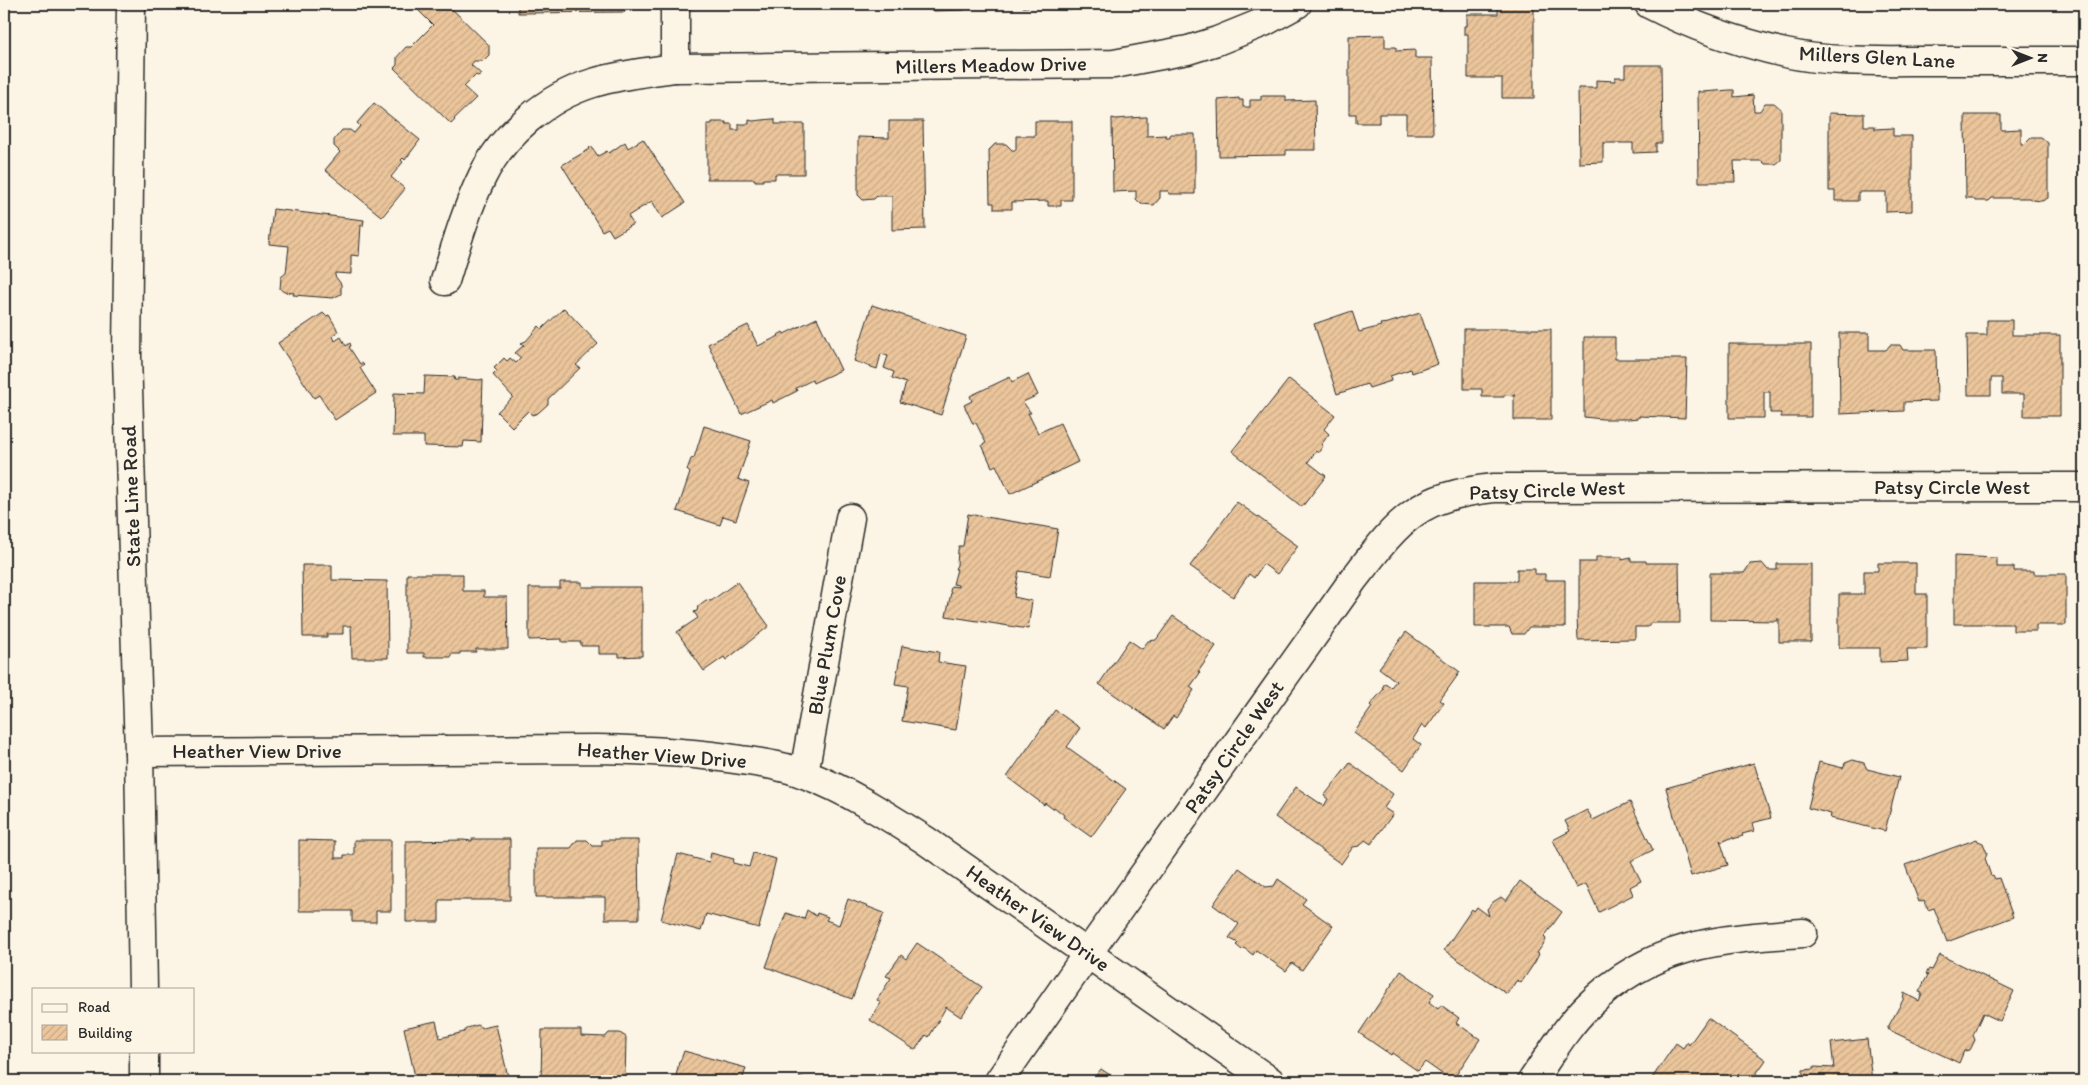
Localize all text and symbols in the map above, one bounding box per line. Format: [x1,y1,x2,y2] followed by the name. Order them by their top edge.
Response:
[2006,32,2056,82] north arrow
[1798,40,1956,73] street label: Millers Glen Lane
[895,50,1087,79] street label: Millers Meadow Drive
[2034,53,2051,63] text: N
[116,424,145,567] street label: State Line Road
[1469,474,1626,505] street label: Patsy Circle West
[1874,474,2030,499] street label: Patsy Circle West
[802,573,851,717] street label: Blue Plum Cove
[1179,676,1289,818] street label: Patsy Circle West
[577,736,748,773] street label: Heather View Drive
[172,738,342,763] street label: Heather View Drive
[962,859,1115,977] street label: Heather View Drive
[32,988,195,1052] legend
[78,998,111,1016] text: Road
[78,1024,132,1042] text: Building

